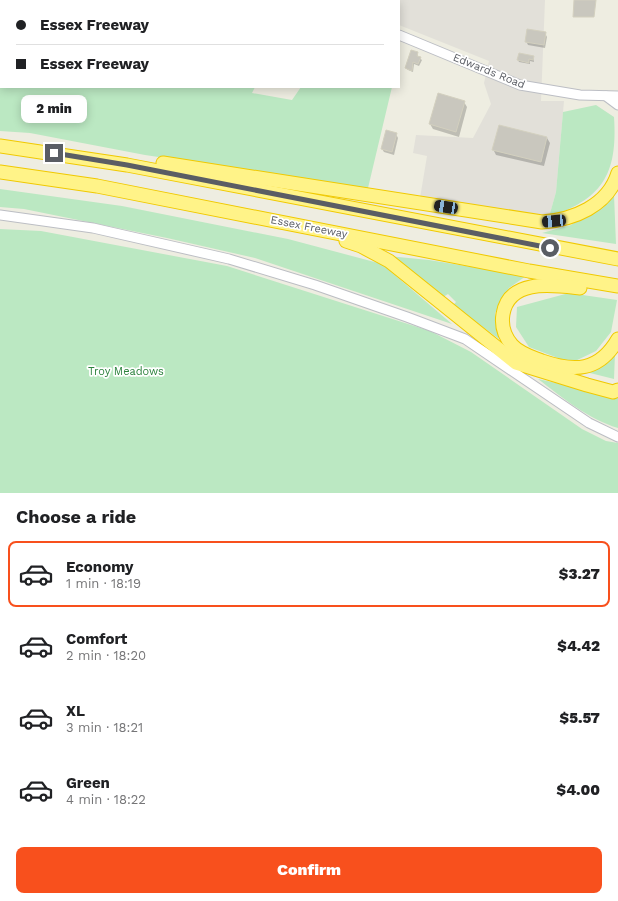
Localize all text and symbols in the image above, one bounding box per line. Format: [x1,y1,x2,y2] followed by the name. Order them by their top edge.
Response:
[40,16,149,34] text: Essex Freeway
[451,51,527,91] street label: Edwards Road
[40,55,149,73] text: Essex Freeway
[21,95,87,123] callout: 2 min
[36,101,72,116] text: 2 min
[45,144,63,162] route end
[433,199,459,215] car
[270,213,349,241] street label: Essex Freeway
[542,214,566,228] car
[541,239,559,257] route start
[88,365,164,378] park label: Troy Meadows
[16,506,136,527] text: Choose a ride
[18,556,54,592] icon: car
[66,558,133,576] text: Economy
[559,565,600,583] text: $3.27
[66,576,141,591] text: 1 min · 18:19
[18,628,54,664] icon: car
[66,630,127,648] text: Comfort
[557,637,600,655] text: $4.42
[66,648,146,663] text: 2 min · 18:20
[18,700,54,736] icon: car
[66,702,85,720] text: XL
[560,709,600,727] text: $5.57
[66,720,143,735] text: 3 min · 18:21
[18,772,54,808] icon: car
[66,774,110,792] text: Green
[556,781,600,799] text: $4.00
[66,792,146,807] text: 4 min · 18:22
[16,847,602,893] button: Confirm

